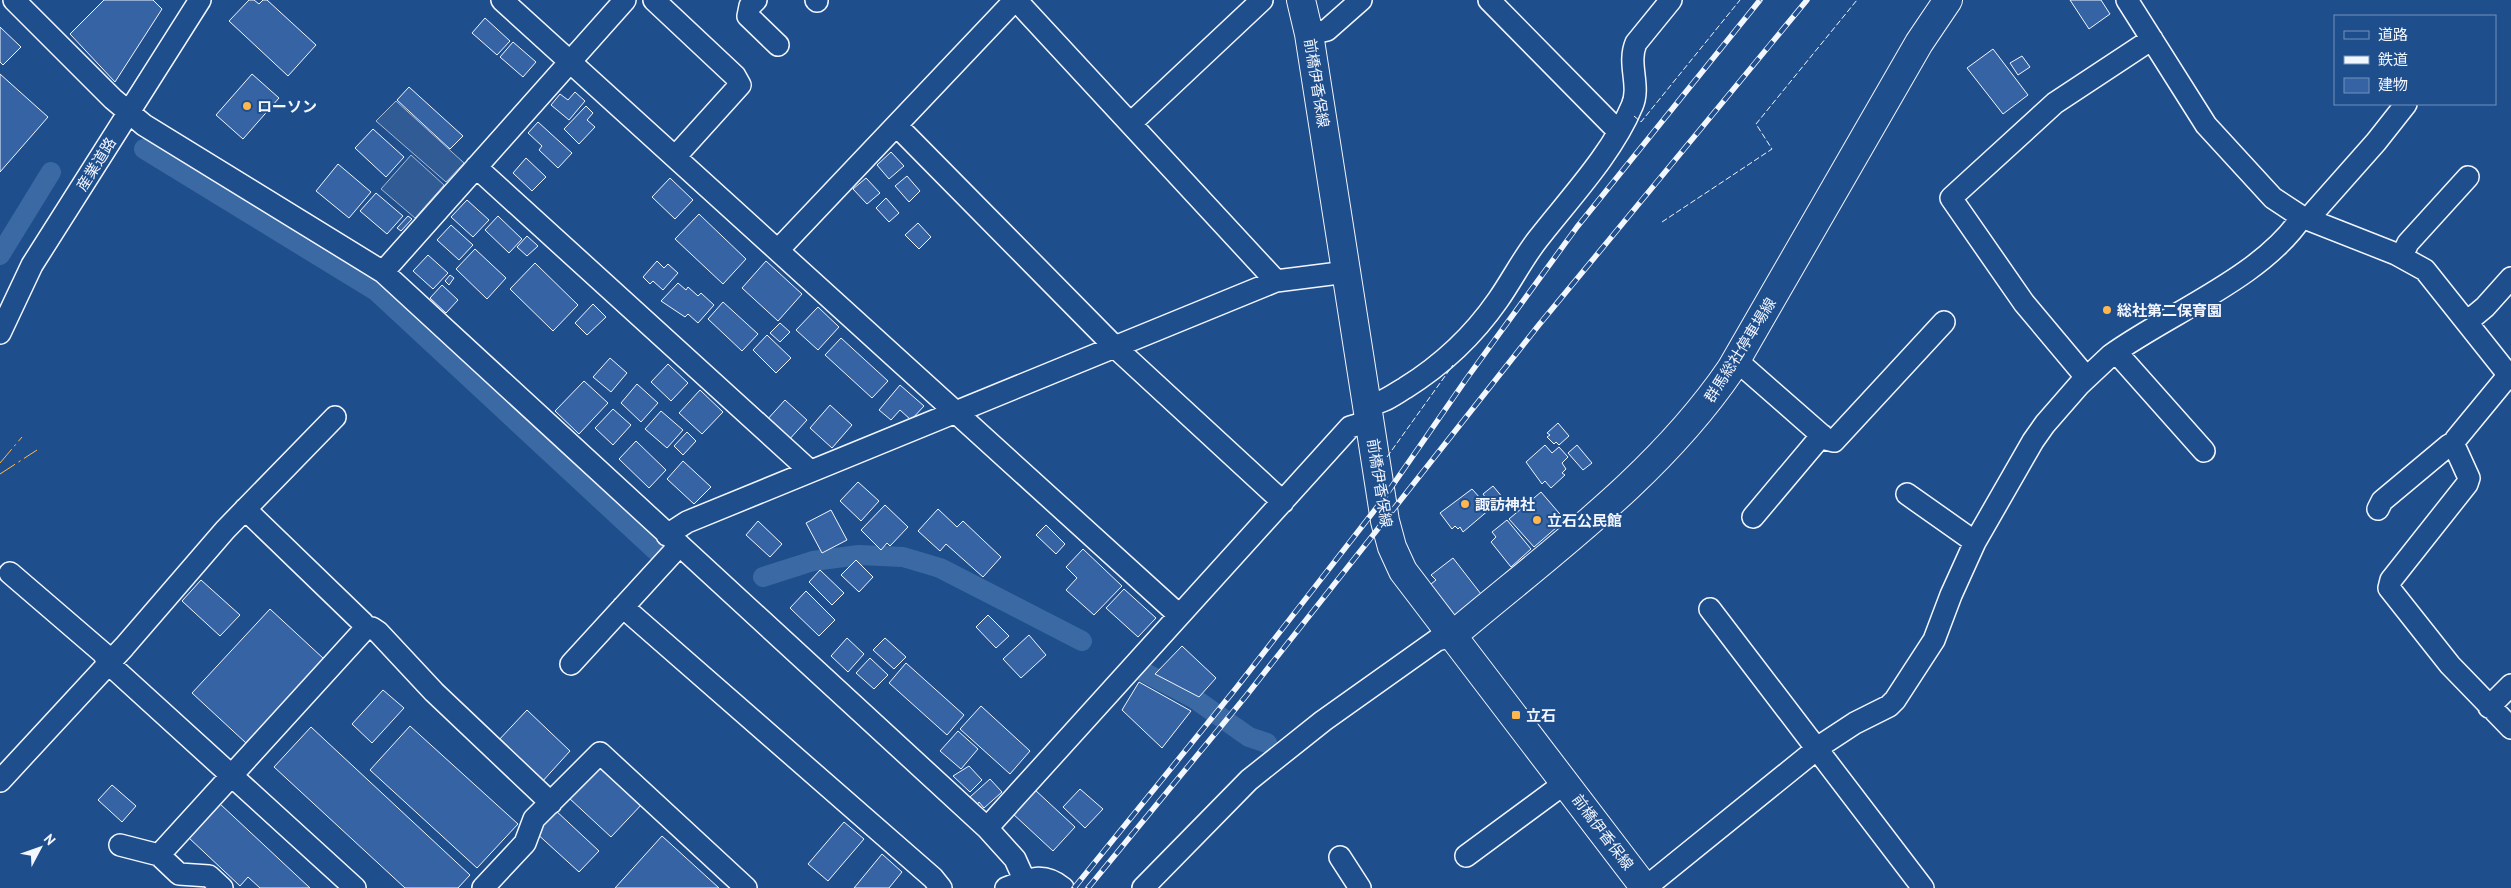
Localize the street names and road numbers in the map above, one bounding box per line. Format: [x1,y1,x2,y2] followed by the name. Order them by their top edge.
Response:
[1301,37,1333,129] street label: 前橋伊香保線
[72,134,120,194] street label: 産業道路
[1700,294,1780,406] street label: 群馬総社停車場線
[1364,437,1396,529] street label: 前橋伊香保線
[1568,790,1638,874] street label: 前橋伊香保線

